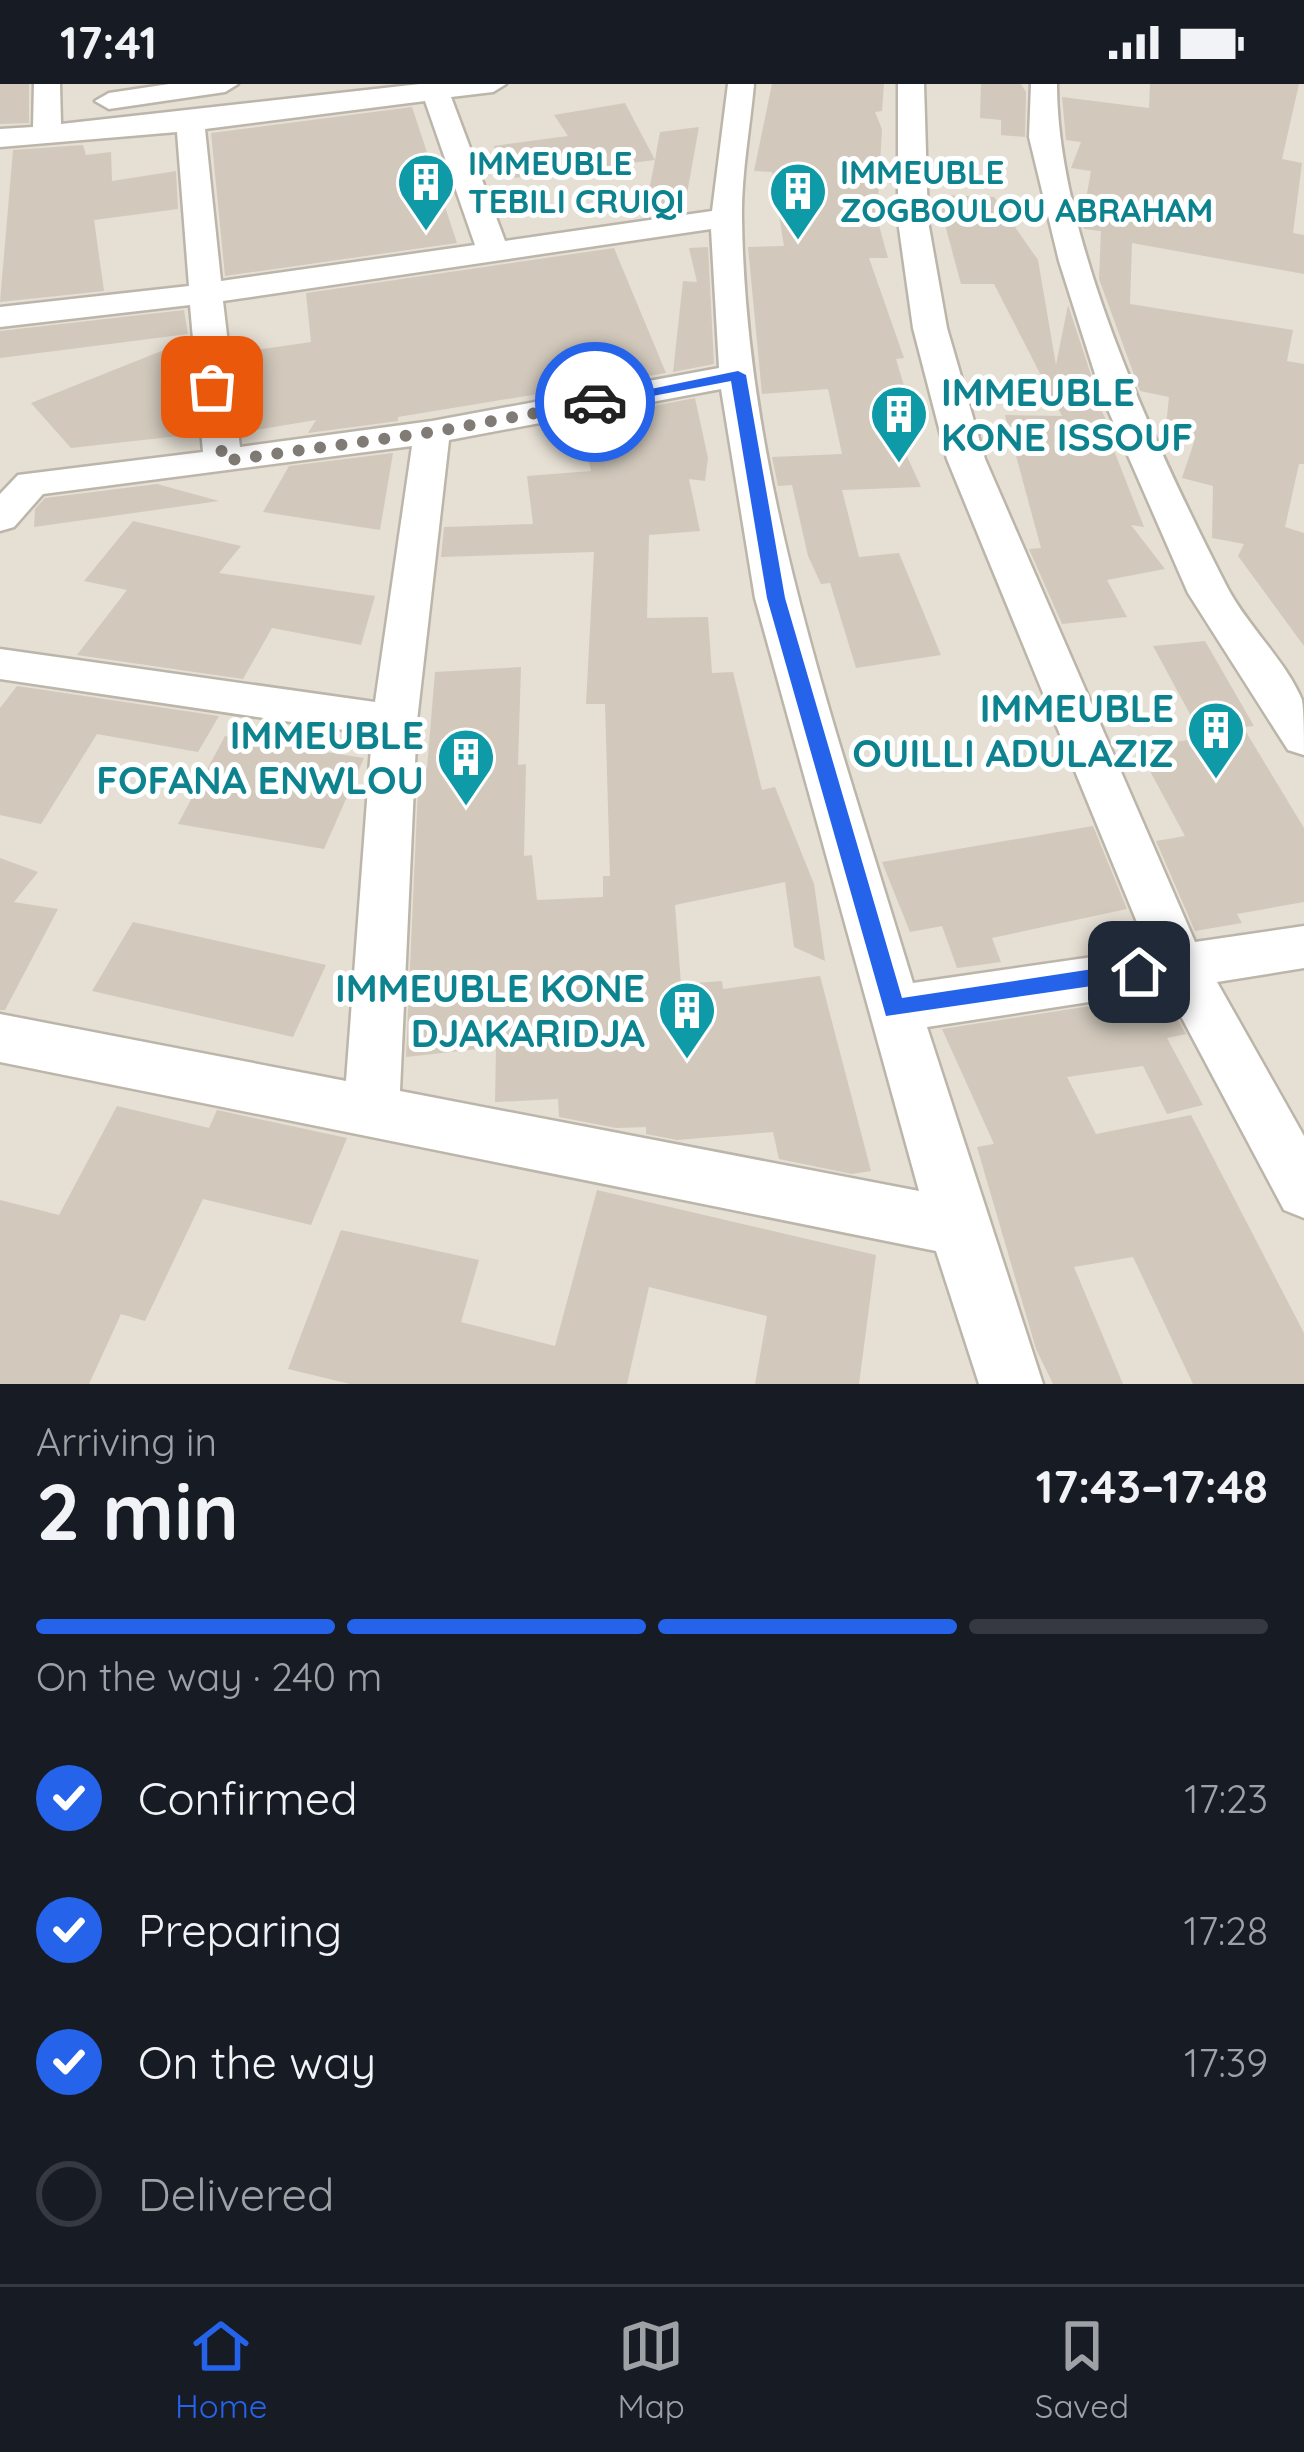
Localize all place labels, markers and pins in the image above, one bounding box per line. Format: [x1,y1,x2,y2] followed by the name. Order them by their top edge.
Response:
[468,142,685,221] place label: IMMEUBLE TEBILI CRUIQI
[395,151,457,233] building icon: IMMEUBLE TEBILI CRUIQI
[840,151,1213,230] place label: IMMEUBLE ZOGBOULOU ABRAHAM
[767,160,829,242] building icon: IMMEUBLE ZOGBOULOU ABRAHAM
[161,336,263,438] pin
[941,367,1193,461] place label: IMMEUBLE KONE ISSOUF
[868,383,930,465] building icon: IMMEUBLE KONE ISSOUF
[852,683,1174,777] place label: IMMEUBLE OUILLI ADULAZIZ
[1185,699,1247,781] building icon: IMMEUBLE OUILLI ADULAZIZ
[96,710,424,804] place label: IMMEUBLE FOFANA ENWLOU
[435,726,497,808] building icon: IMMEUBLE FOFANA ENWLOU
[1088,921,1190,1023] pin
[335,963,645,1057] place label: IMMEUBLE KONE DJAKARIDJA
[656,979,718,1061] building icon: IMMEUBLE KONE DJAKARIDJA

